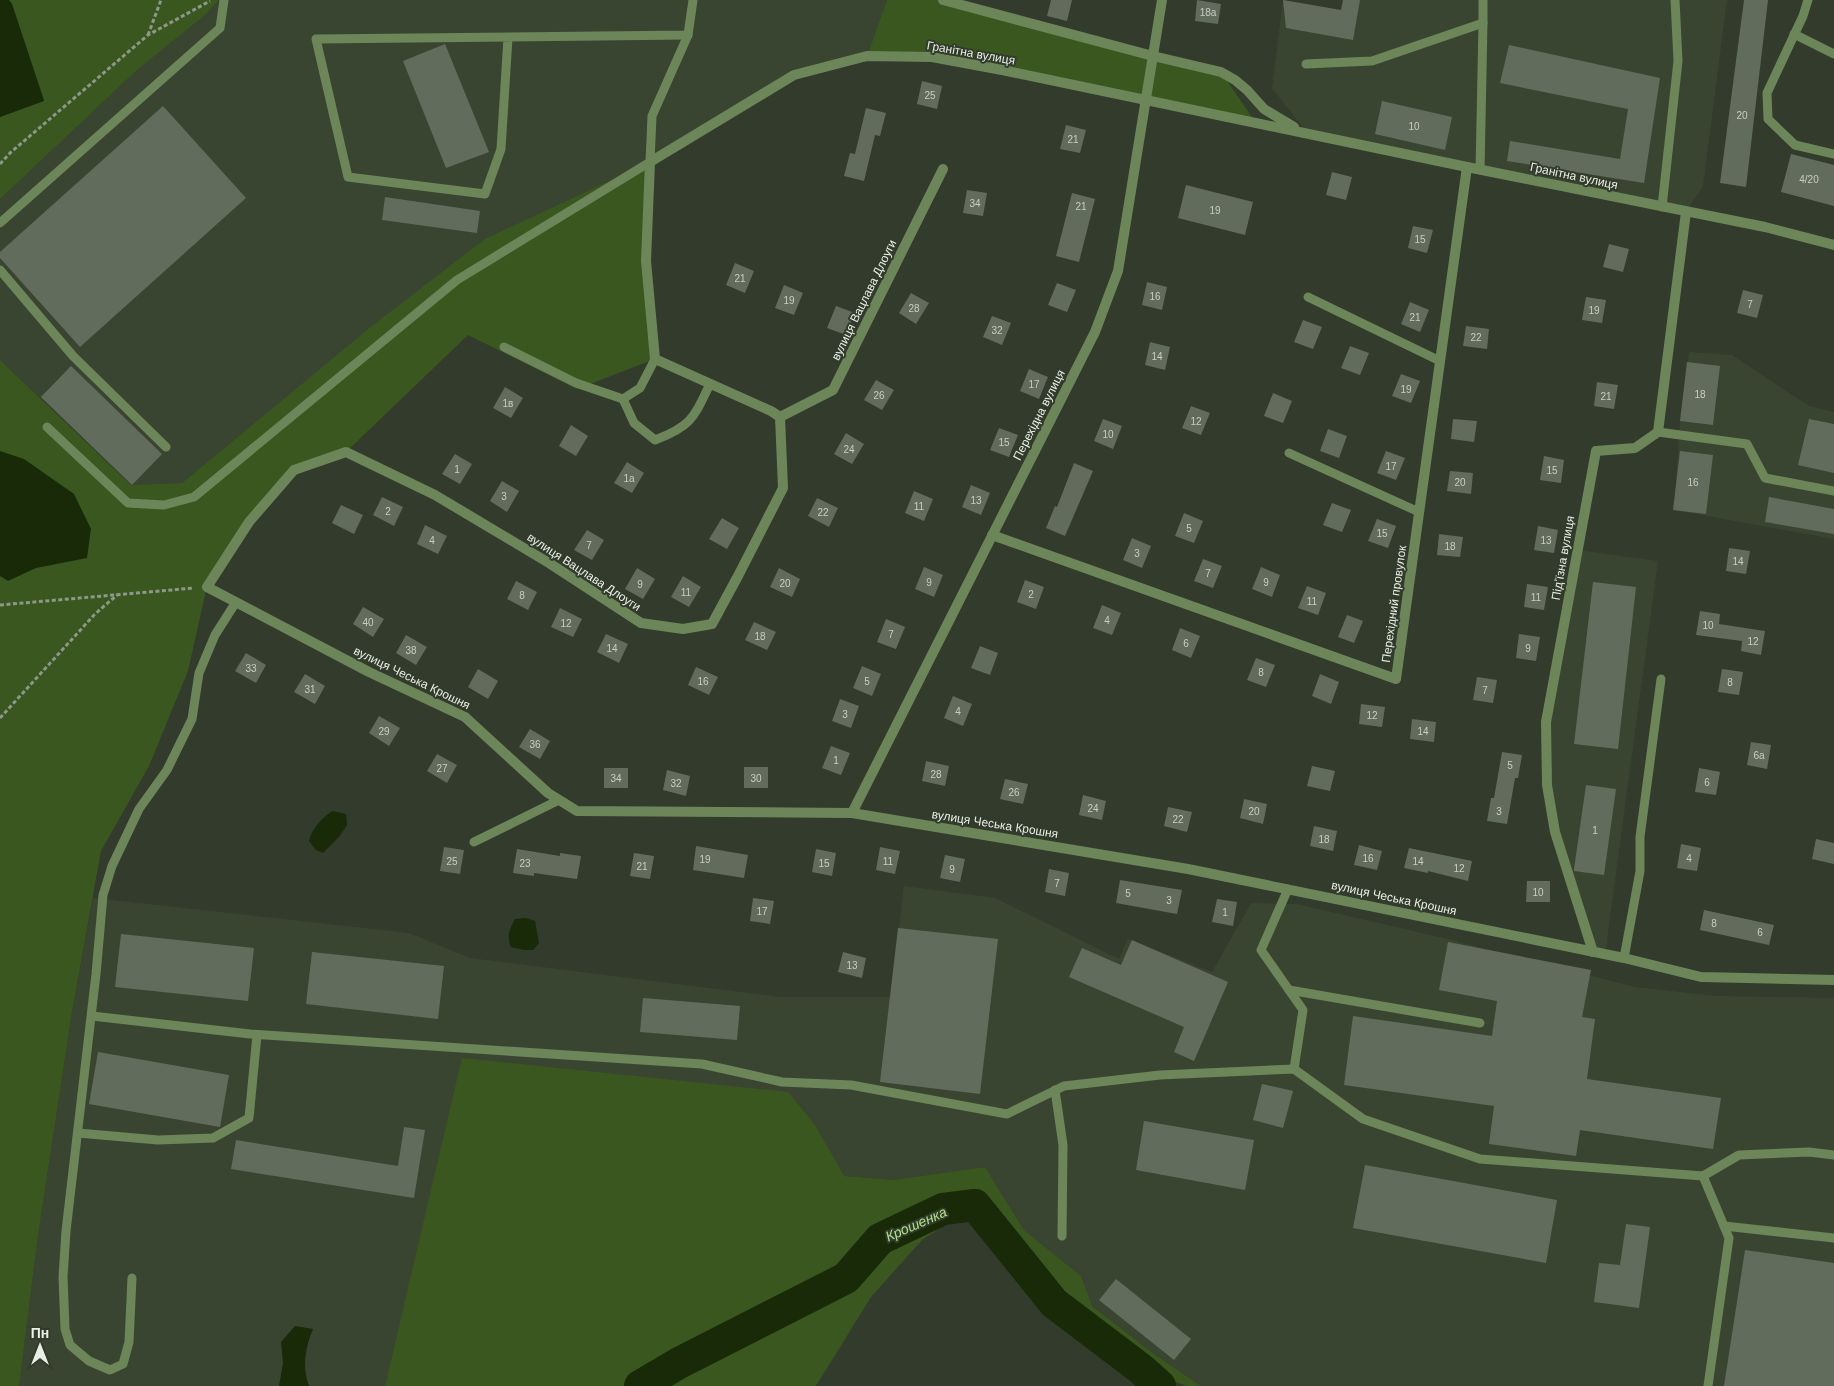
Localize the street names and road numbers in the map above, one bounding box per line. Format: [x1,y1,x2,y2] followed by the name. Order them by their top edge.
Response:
[926,38,1016,68] street label: Гранітна вулиця
[1529,160,1619,192] street label: Гранітна вулиця
[829,237,899,363] street label: вулиця Вацлава Длоуги
[1010,367,1068,463] street label: Перехідна вулиця
[1549,515,1577,601] street label: Підʼїзна вулиця
[525,530,643,614] street label: вулиця Вацлава Длоуги
[1379,544,1409,663] street label: Перехідний провулок
[351,644,473,712] street label: вулиця Чеська Крошня
[931,807,1059,841] street label: вулиця Чеська Крошня
[1330,878,1458,918] street label: вулиця Чеська Крошня

